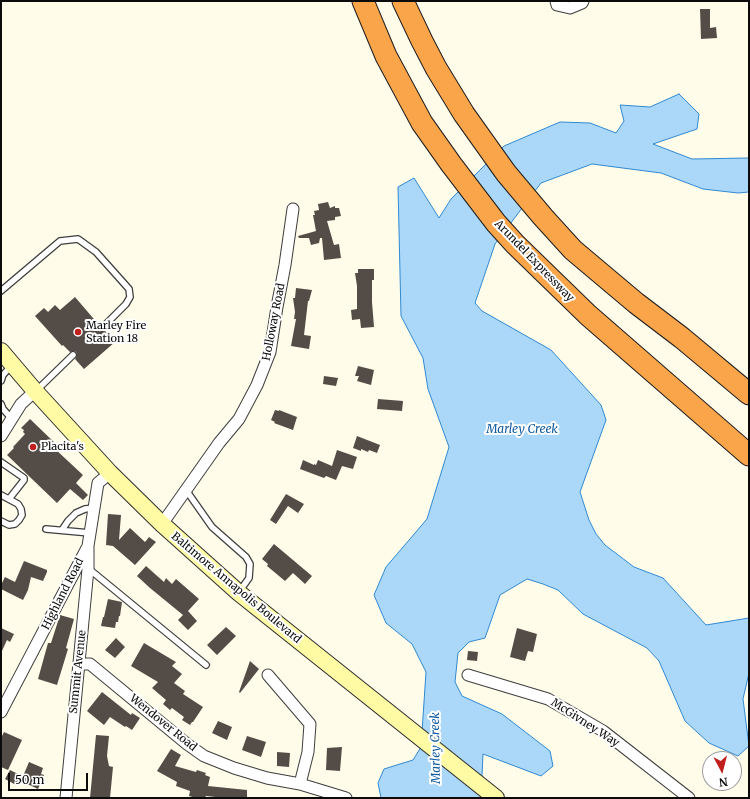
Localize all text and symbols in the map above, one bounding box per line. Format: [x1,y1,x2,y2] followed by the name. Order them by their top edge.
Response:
[492,217,576,305] street label: Arundel Expressway
[260,282,288,362] street label: Holloway Road
[86,319,146,345] place label: Marley Fire Station 18
[73,327,83,337] marker: Marley Fire Station 18
[486,423,558,437] water label: Marley Creek
[41,440,84,454] place label: Placita's
[28,442,38,452] marker: Placita's
[169,530,303,646] street label: Baltimore Annapolis Boulevard
[39,556,87,632] street label: Highland Road
[67,630,89,714] street label: Summit Avenue
[127,692,199,754] street label: Wendover Road
[548,696,622,750] street label: McGivney Way
[428,712,444,784] water label: Marley Creek
[702,751,742,791] north arrow
[10,765,90,791] scale bar
[15,772,44,787] text: 50 m
[718,774,729,789] text: N

